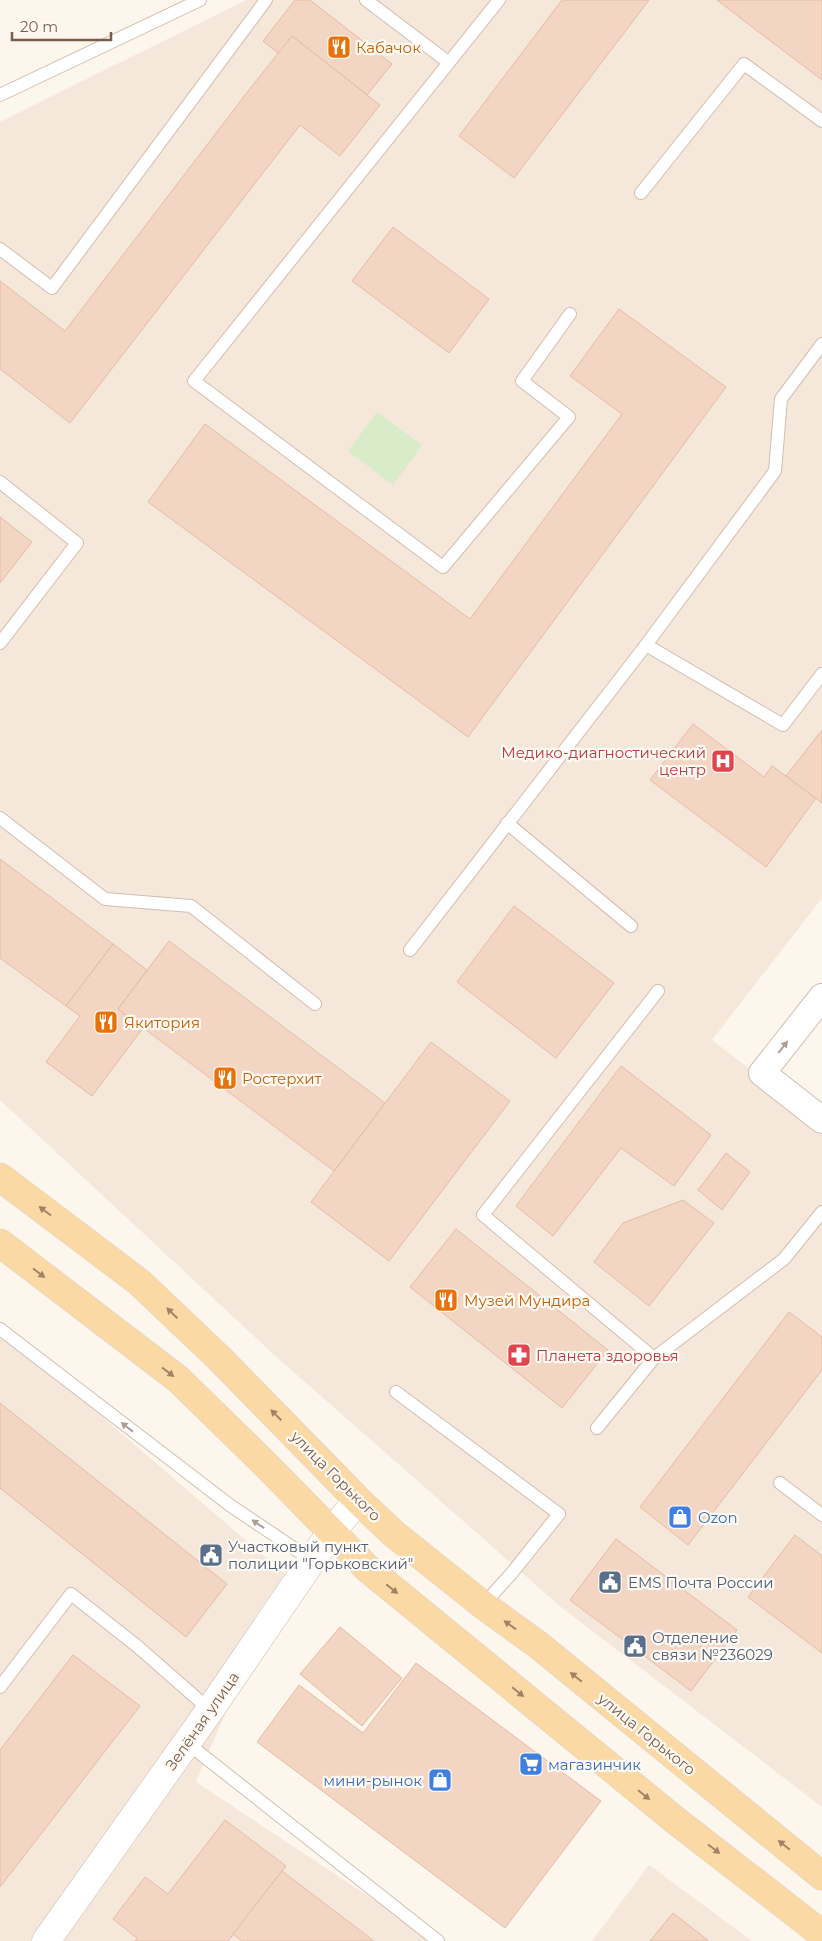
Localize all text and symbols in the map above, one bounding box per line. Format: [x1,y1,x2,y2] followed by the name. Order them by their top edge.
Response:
[12,10,111,42] scale bar
[20,17,58,36] text: 20 m
[326,34,352,60] restaurant icon: Кабачок
[356,38,421,57] place label: Кабачок
[501,743,706,779] place label: Медико-диагностический центр
[710,748,736,774] hospital icon: Медико-диагностический центр
[93,1009,119,1035] restaurant icon: Якитория
[124,1013,200,1032] place label: Якитория
[778,1041,789,1054] one-way arrow
[212,1065,238,1091] restaurant icon: Ростерхит
[242,1069,323,1088] place label: Ростерхит
[38,1206,52,1216] one-way arrow
[32,1267,45,1278] one-way arrow
[433,1287,459,1313] restaurant icon: Музей Мундира
[464,1291,590,1310] place label: Музей Мундира
[166,1307,178,1319] one-way arrow
[506,1342,532,1368] pharmacy icon: Планета здоровья
[536,1346,679,1365] place label: Планета здоровья
[161,1366,174,1377] one-way arrow
[270,1409,282,1421] one-way arrow
[121,1421,134,1432] one-way arrow
[286,1426,385,1525] street label: улица Горького
[667,1504,693,1530] shop icon: Ozon
[698,1508,738,1527] place label: Ozon
[251,1519,264,1529] one-way arrow
[228,1537,413,1573] place label: Участковый пункт полиции "Горьковский"
[198,1542,224,1568] public building icon: Участковый пункт полиции "Горьковский"
[597,1569,623,1595] public building icon: EMS Почта России
[628,1573,774,1592] place label: EMS Почта России
[386,1583,399,1594] one-way arrow
[503,1620,517,1630] one-way arrow
[652,1628,773,1664] place label: Отделение связи №236029
[622,1633,648,1659] public building icon: Отделение связи №236029
[161,1668,243,1774] street label: Зелёная улица
[570,1671,583,1682] one-way arrow
[511,1686,524,1697] one-way arrow
[594,1688,700,1779] street label: улица Горького
[518,1751,544,1777] supermarket icon: магазинчик
[548,1755,641,1774] place label: магазинчик
[427,1767,453,1793] shop icon: мини-рынок
[323,1771,422,1790] place label: мини-рынок
[637,1789,650,1800] one-way arrow
[778,1840,791,1851] one-way arrow
[707,1844,720,1855] one-way arrow

